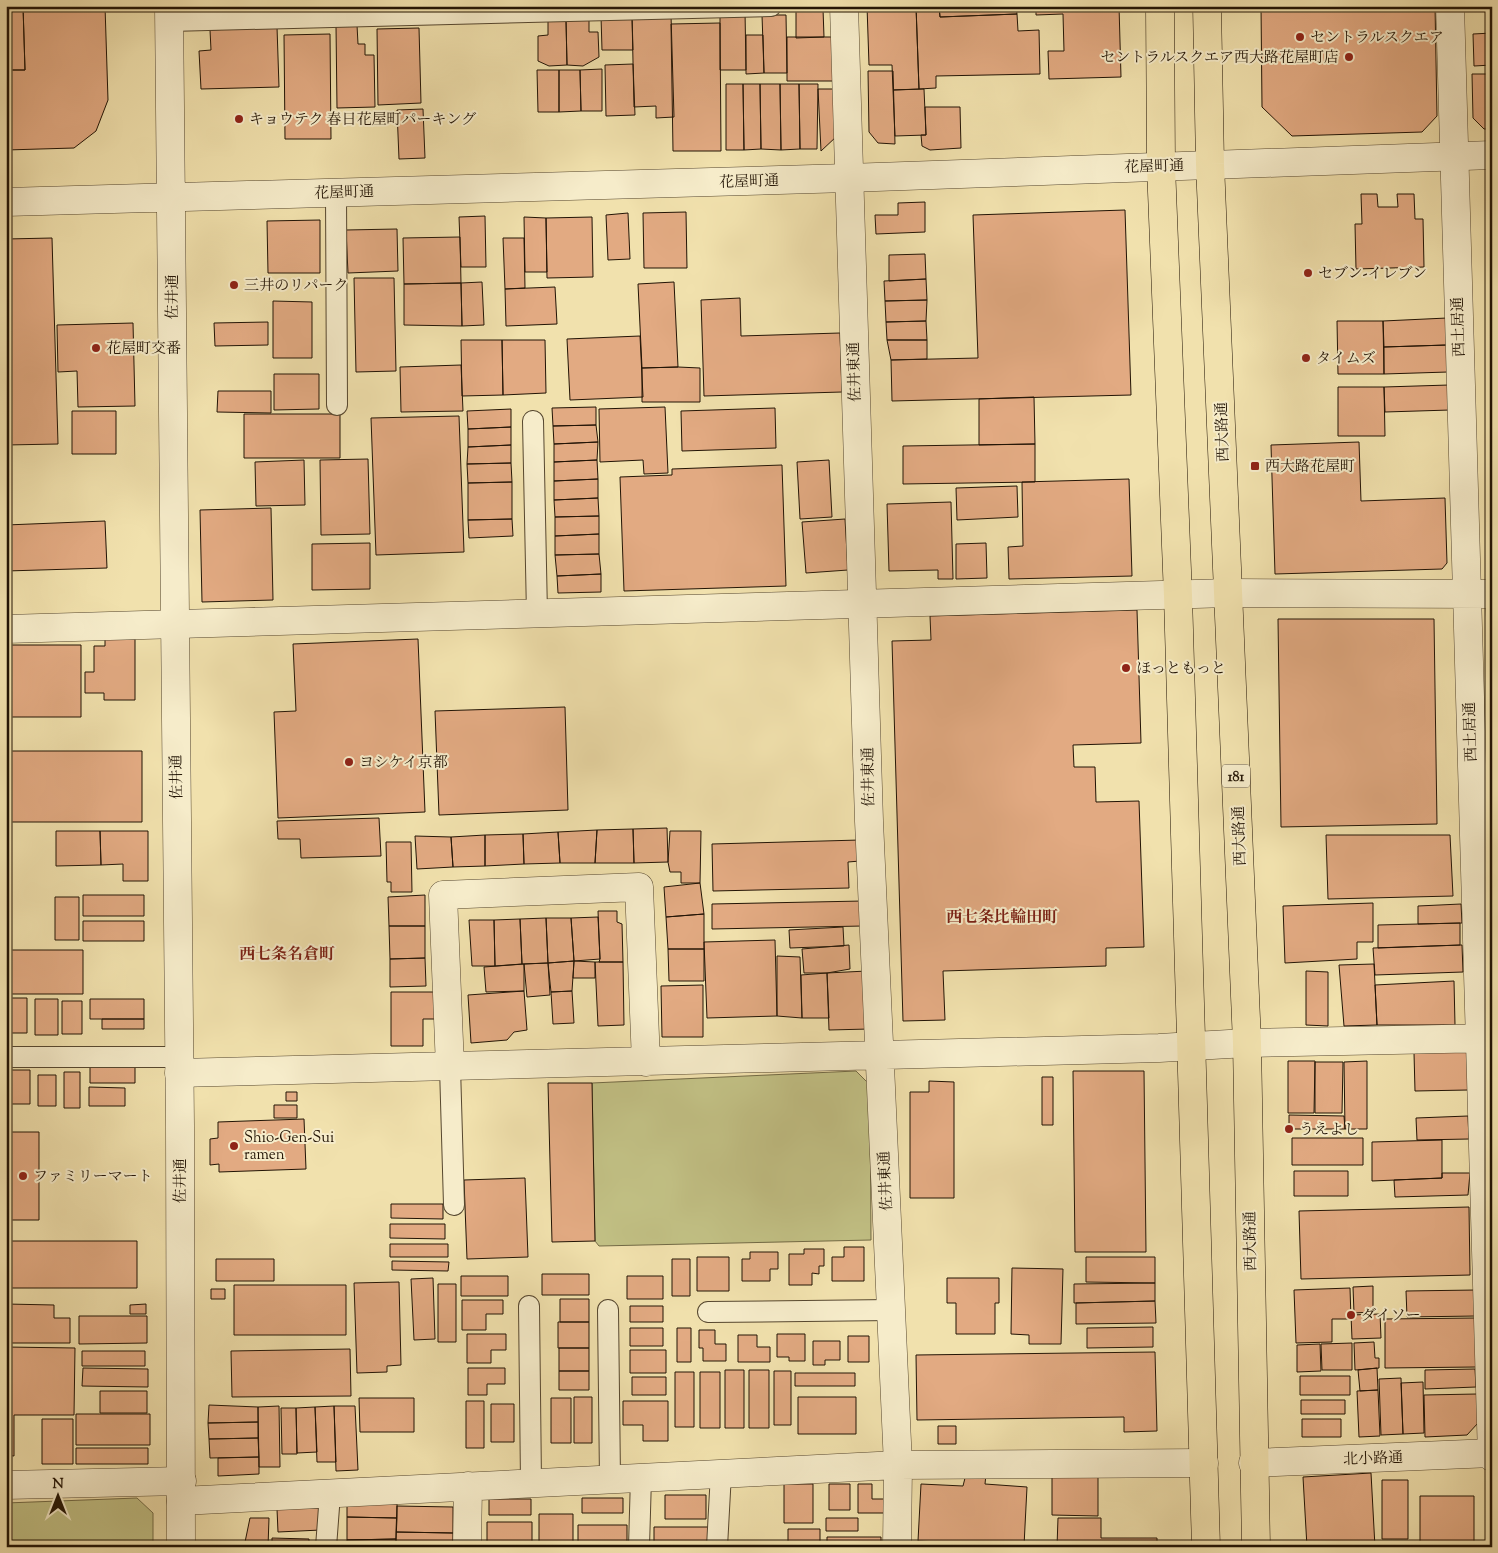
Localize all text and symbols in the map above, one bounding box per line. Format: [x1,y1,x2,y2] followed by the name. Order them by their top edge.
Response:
[1310,28,1444,49] place label: セントラルスクエア
[1294,31,1306,43] marker: セントラルスクエア
[1100,48,1339,69] place label: セントラルスクエア西大路花屋町店
[1343,51,1355,63] marker: セントラルスクエア西大路花屋町店
[249,110,476,131] place label: キョウテク 春日花屋町パーキング
[233,113,245,125] marker: キョウテク 春日花屋町パーキング
[1124,156,1184,179] street label: 花屋町通
[719,171,779,194] street label: 花屋町通
[314,182,374,205] street label: 花屋町通
[1318,264,1427,285] place label: セブン-イレブン
[1302,267,1314,279] marker: セブン-イレブン
[163,274,184,320] street label: 佐井通
[244,276,349,297] place label: 三井のリパーク
[228,279,240,291] marker: 三井のリパーク
[1448,297,1471,357] street label: 西土居通
[106,339,181,360] place label: 花屋町交番
[90,342,102,354] marker: 花屋町交番
[844,342,867,402] street label: 佐井東通
[1316,349,1376,370] place label: タイムズ
[1300,352,1312,364] marker: タイムズ
[1212,402,1235,462] street label: 西大路通
[1265,457,1355,478] place label: 西大路花屋町
[1249,460,1261,472] marker: 西大路花屋町
[1136,659,1226,680] place label: ほっともっと
[1120,662,1132,674] marker: ほっともっと
[1460,702,1483,762] street label: 西土居通
[858,747,881,807] street label: 佐井東通
[359,753,448,774] place label: ヨシケイ京都
[167,754,188,800] street label: 佐井通
[343,756,355,768] marker: ヨシケイ京都
[1222,764,1250,788] road number: 181
[1229,806,1252,866] street label: 西大路通
[946,907,1058,930] district label: 西七条比輪田町
[239,944,335,967] district label: 西七条名倉町
[1299,1120,1359,1141] place label: うえよし
[1283,1123,1295,1135] marker: うえよし
[244,1128,334,1166] place label: Shio-Gen-Sui ramen
[228,1140,240,1152] marker: Shio-Gen-Sui ramen
[874,1150,899,1211] street label: 佐井東通
[171,1158,192,1204] street label: 佐井通
[33,1167,153,1188] place label: ファミリーマート
[17,1170,29,1182] marker: ファミリーマート
[1240,1211,1263,1271] street label: 西大路通
[1361,1306,1421,1327] place label: ダイソー
[1345,1309,1357,1321] marker: ダイソー
[1343,1448,1403,1471] street label: 北小路通
[32,1470,82,1520] north arrow
[52,1475,64,1495] text: N

